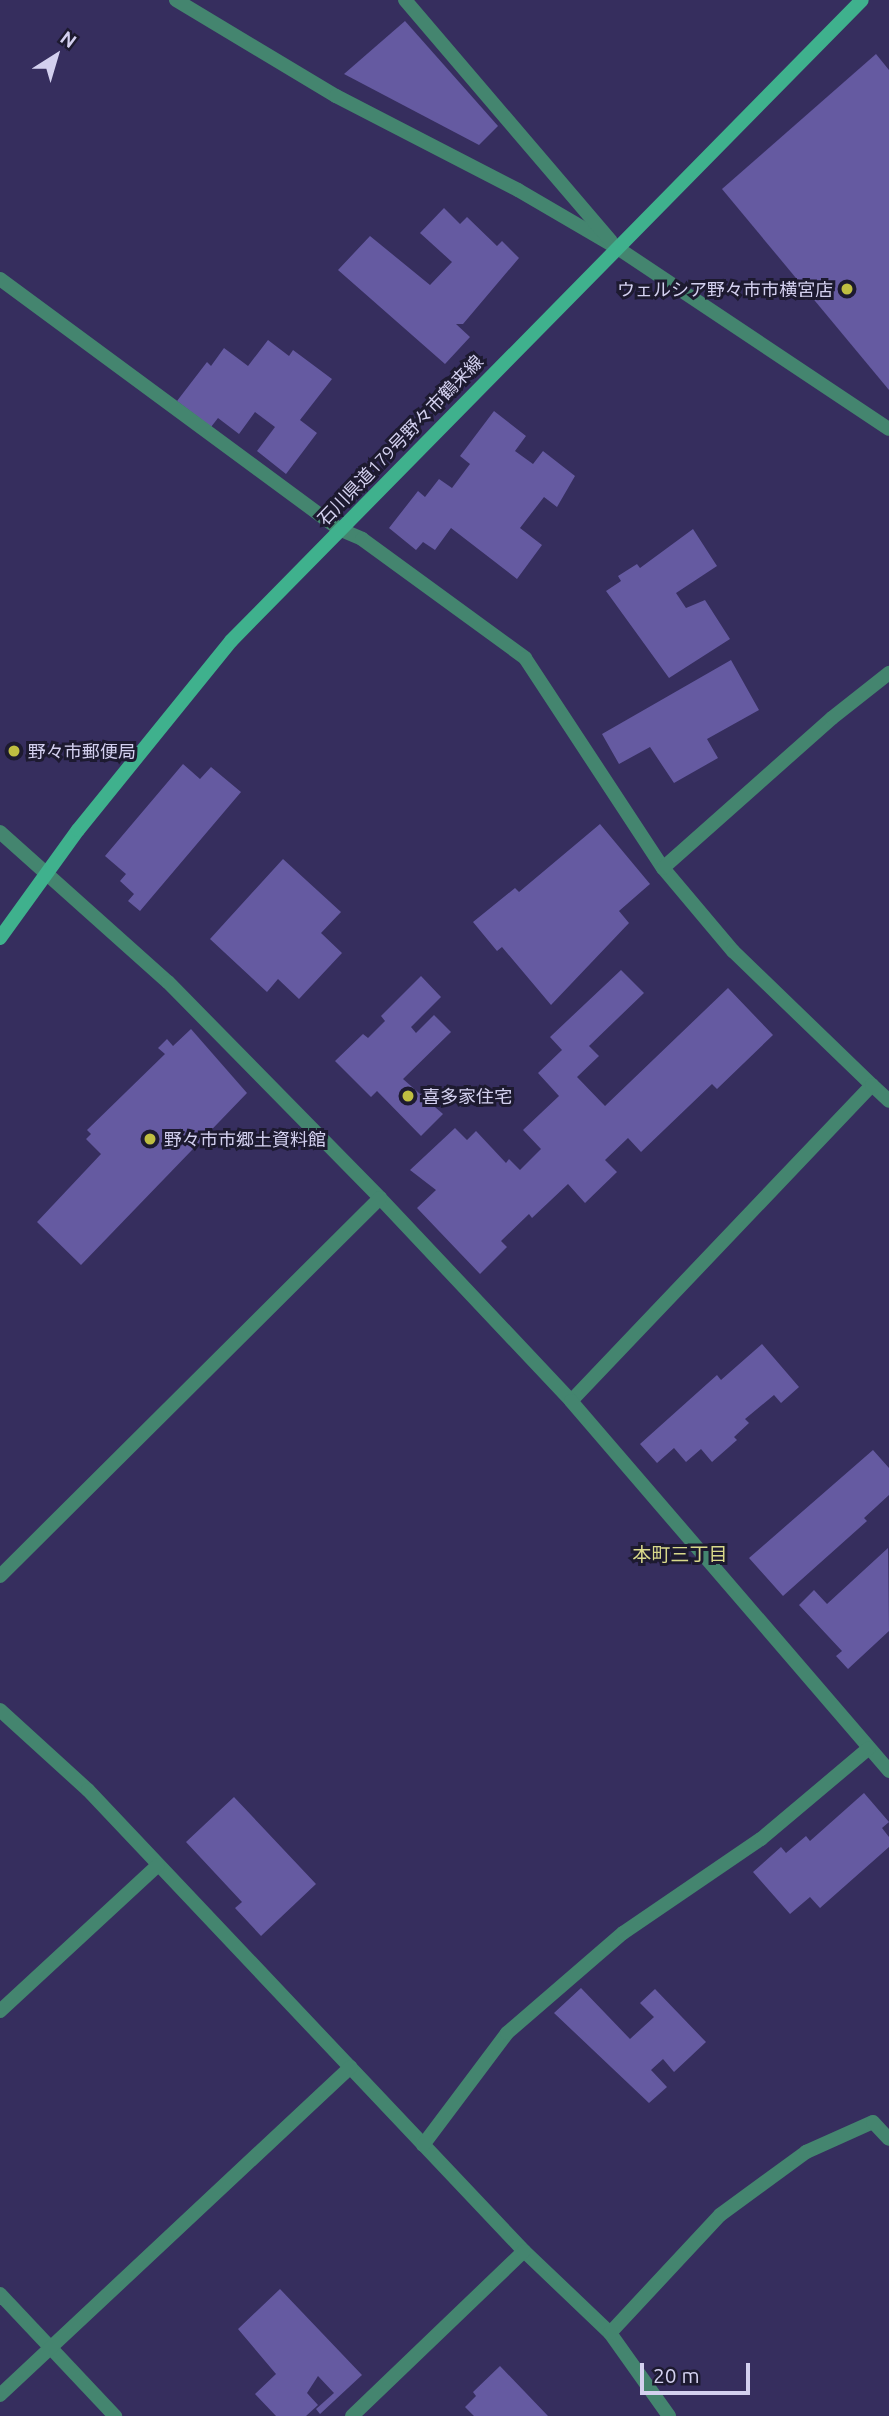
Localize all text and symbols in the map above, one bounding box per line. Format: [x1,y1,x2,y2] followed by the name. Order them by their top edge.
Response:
[21,21,91,91] north arrow
[56,26,81,52] text: N
[617,278,833,300] place label: ウェルシア野々市市横宮店
[839,281,855,297] marker: ウェルシア野々市市横宮店
[313,350,487,530] street label: 石川県道179号野々市鶴来線
[28,740,136,762] place label: 野々市郵便局
[6,743,22,759] marker: 野々市郵便局
[422,1085,512,1107] place label: 喜多家住宅
[400,1088,416,1104] marker: 喜多家住宅
[164,1128,326,1150] place label: 野々市市郷土資料館
[142,1131,158,1147] marker: 野々市市郷土資料館
[633,1544,727,1566] district label: 本町三丁目
[644,2350,754,2394] scale bar
[653,2363,700,2387] text: 20 m

